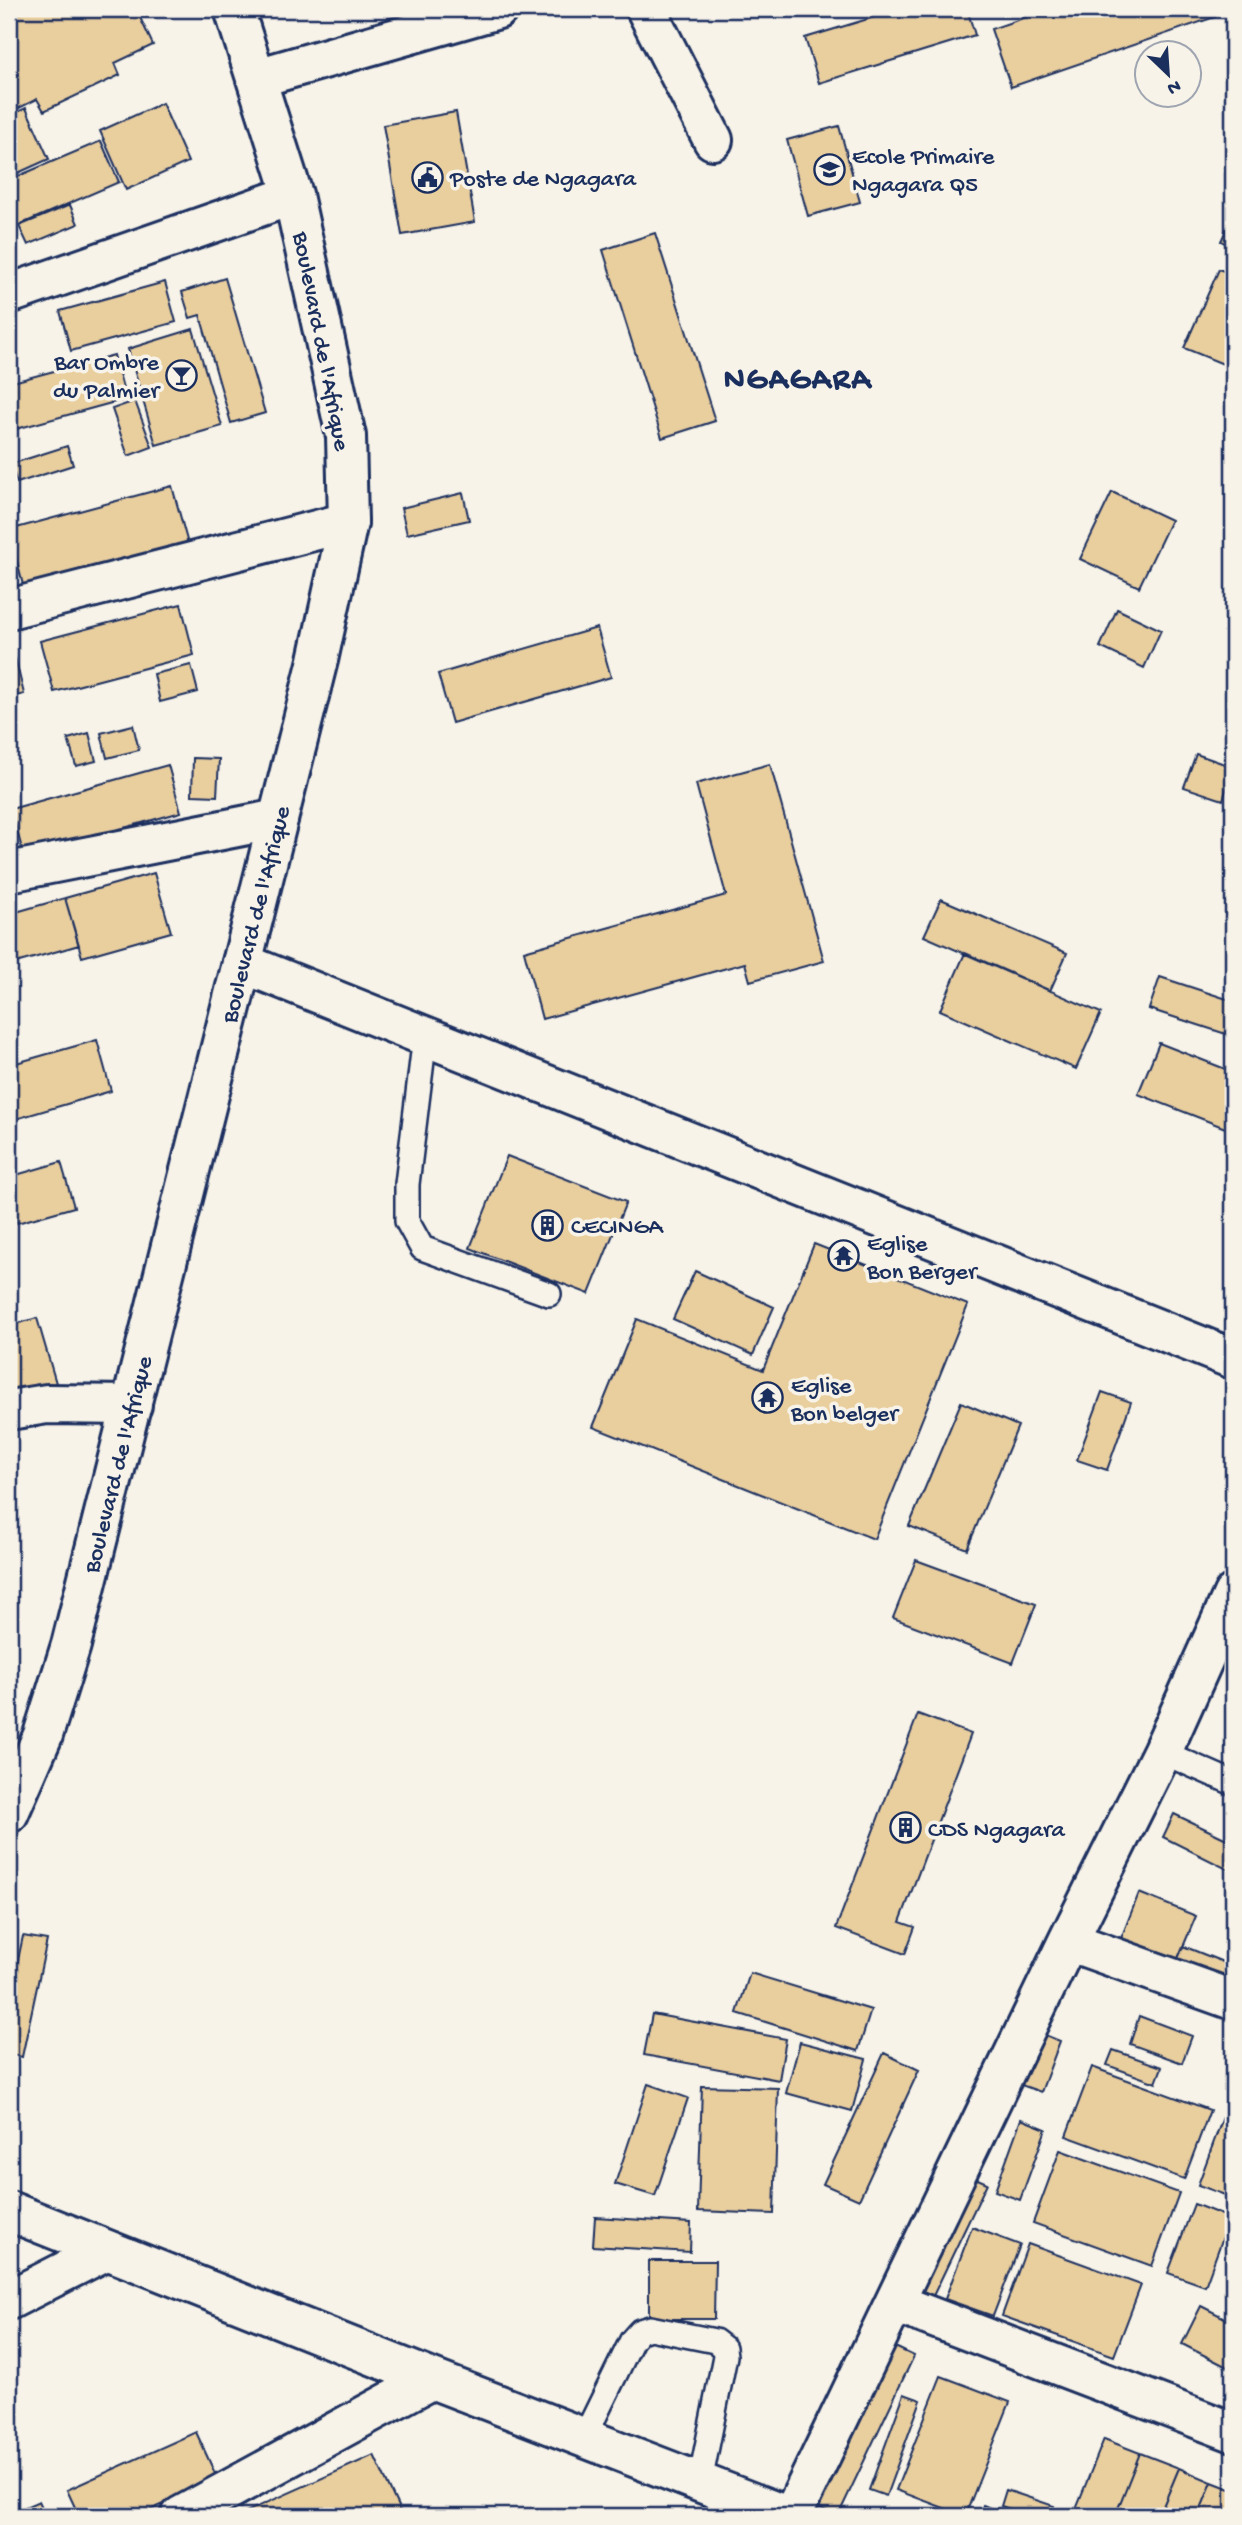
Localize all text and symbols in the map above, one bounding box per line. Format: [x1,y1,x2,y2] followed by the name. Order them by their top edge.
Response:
[1134,38,1204,108] north arrow
[1163,73,1184,99] text: N
[852,144,995,201] place label: Ecole Primaire Ngagara Q5
[812,152,846,186] school or university icon: Ecole Primaire Ngagara Q5
[410,160,444,194] public building icon: Poste de Ngagara
[449,166,637,195] place label: Poste de Ngagara
[284,229,355,454] street label: Boulevard de l'Afrique
[53,350,162,407] place label: Bar Ombre du Palmier
[165,358,199,392] bar icon: Bar Ombre du Palmier
[724,362,872,400] district label: NGAGARA
[216,803,299,1027] street label: Boulevard de l'Afrique
[531,1208,565,1242] building icon: CECINGA
[571,1214,665,1243] place label: CECINGA
[866,1231,979,1288] place label: Eglise Bon Berger
[827,1239,861,1273] temple icon: Eglise Bon Berger
[78,1353,161,1577] street label: Boulevard de l'Afrique
[790,1373,900,1430] place label: Eglise Bon belger
[751,1381,785,1415] temple icon: Eglise Bon belger
[888,1811,922,1845] building icon: CDS Ngagara
[928,1817,1066,1846] place label: CDS Ngagara

